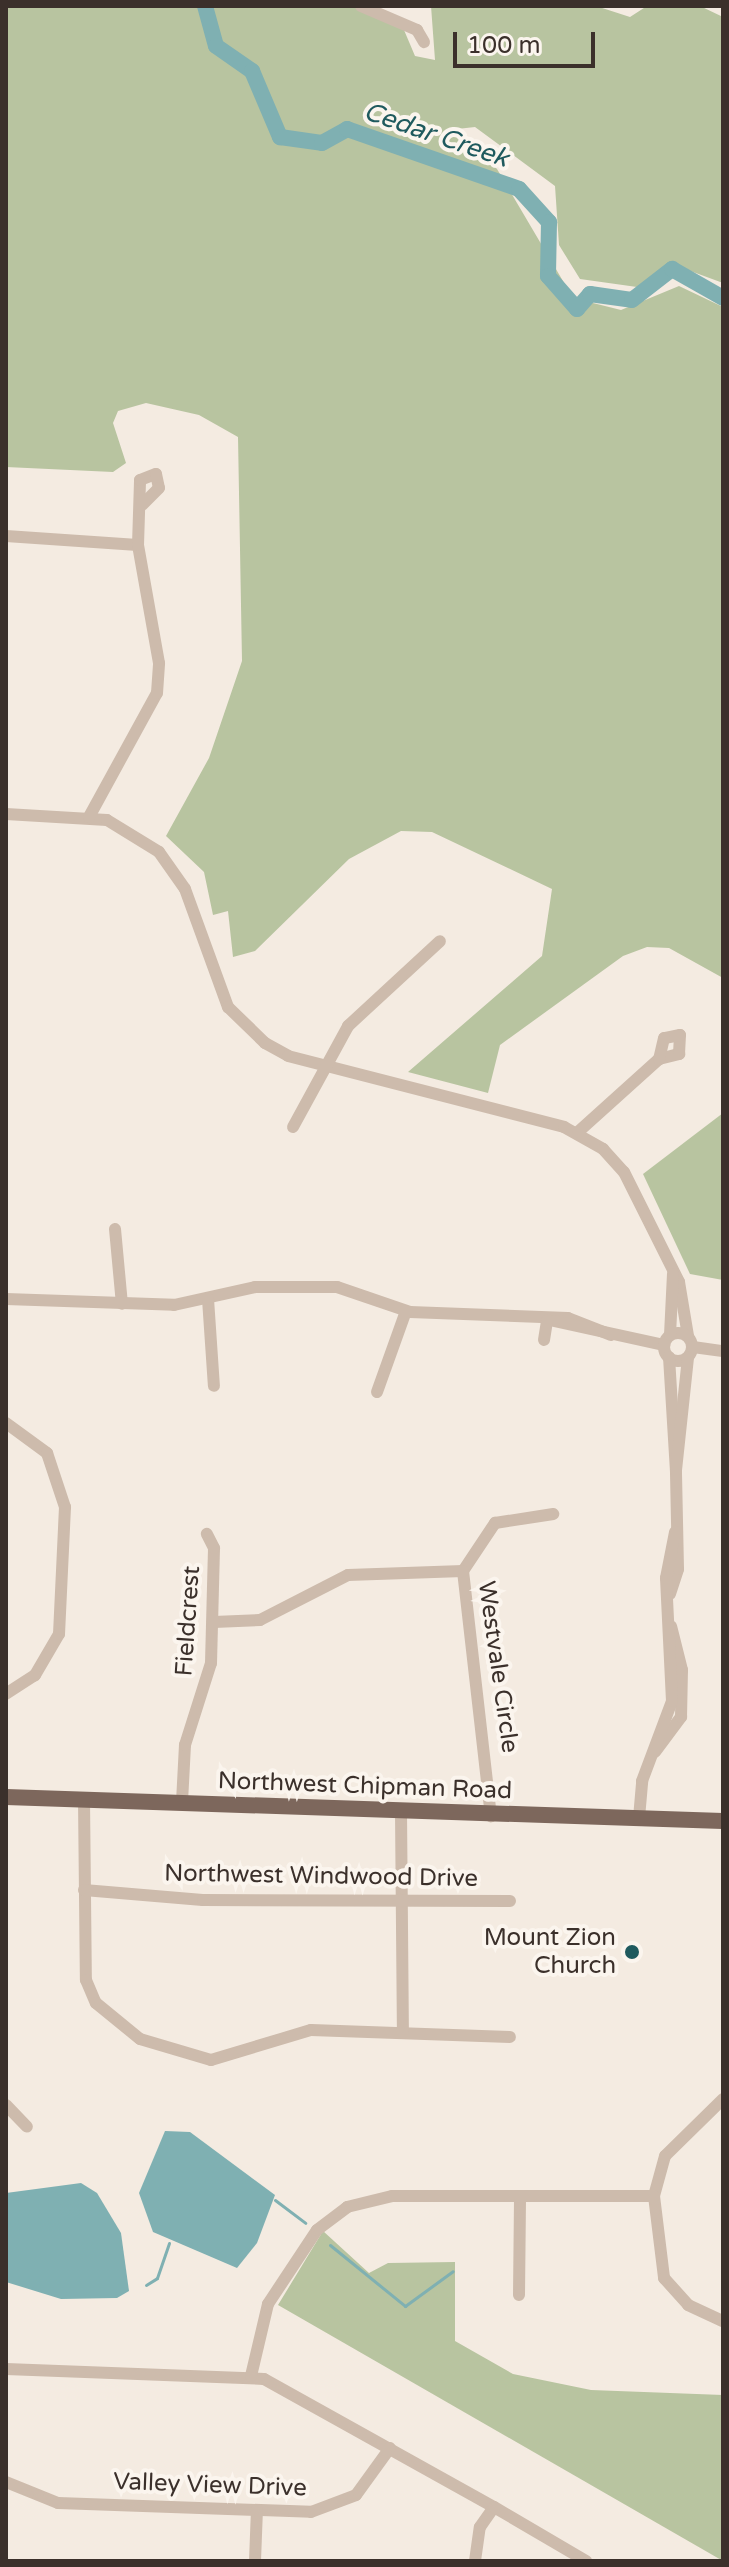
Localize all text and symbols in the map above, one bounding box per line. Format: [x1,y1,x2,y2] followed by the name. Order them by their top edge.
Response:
[457,16,599,66] scale bar
[467,31,541,60] text: 100 m
[359,96,513,174] water label: Cedar Creek
[170,1565,206,1677] street label: Fieldcrest
[472,1579,524,1755] street label: Westvale Circle
[217,1766,513,1806] street label: Northwest Chipman Road
[164,1859,478,1893] street label: Northwest Windwood Drive
[484,1924,616,1980] place label: Mount Zion Church
[623,1943,641,1961] marker: Mount Zion Church
[113,2467,307,2503] street label: Valley View Drive

